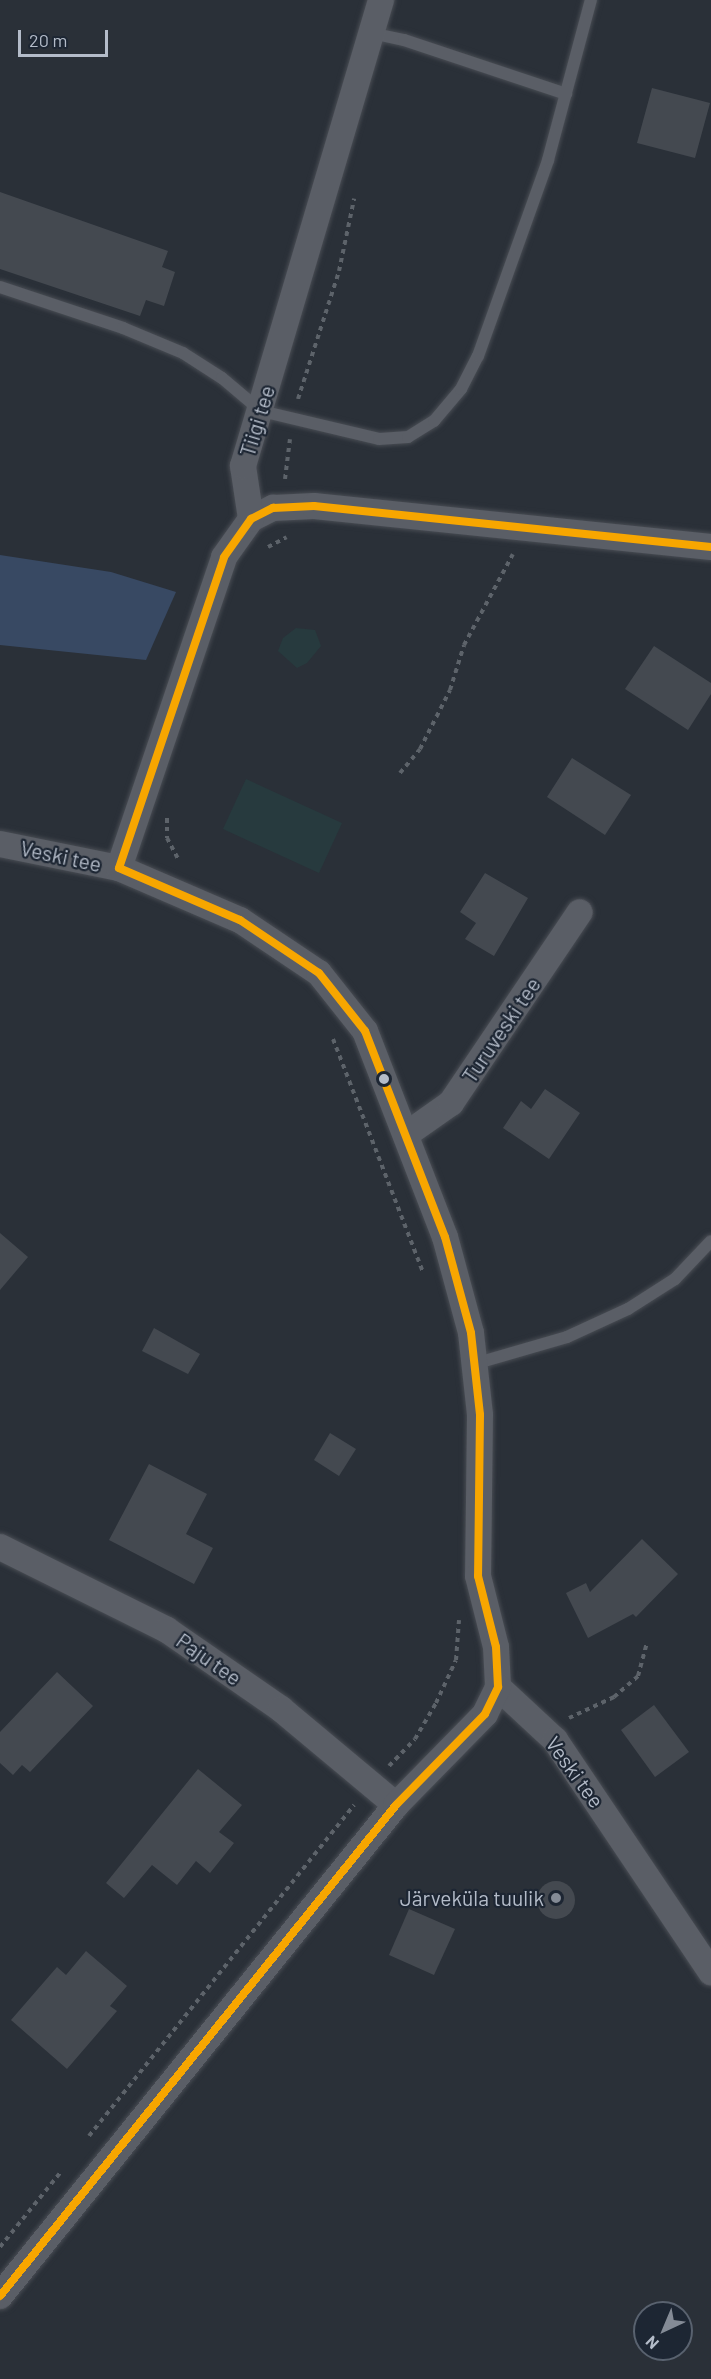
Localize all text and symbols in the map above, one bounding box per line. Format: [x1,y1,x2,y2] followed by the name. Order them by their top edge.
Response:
[21,18,111,56] scale bar
[29,29,67,51] text: 20 m
[234,382,280,460] street label: Tiigi tee
[18,835,104,877] street label: Veski tee
[457,973,545,1087] street label: Turuveski tee
[378,1073,390,1085] unlabelled marker
[172,1628,246,1690] street label: Paju tee
[541,1731,609,1813] street label: Veski tee
[400,1885,544,1911] place label: Järveküla tuulik
[549,1891,563,1905] marker: Järveküla tuulik
[633,2301,693,2361] north arrow
[641,2332,662,2353] text: N

